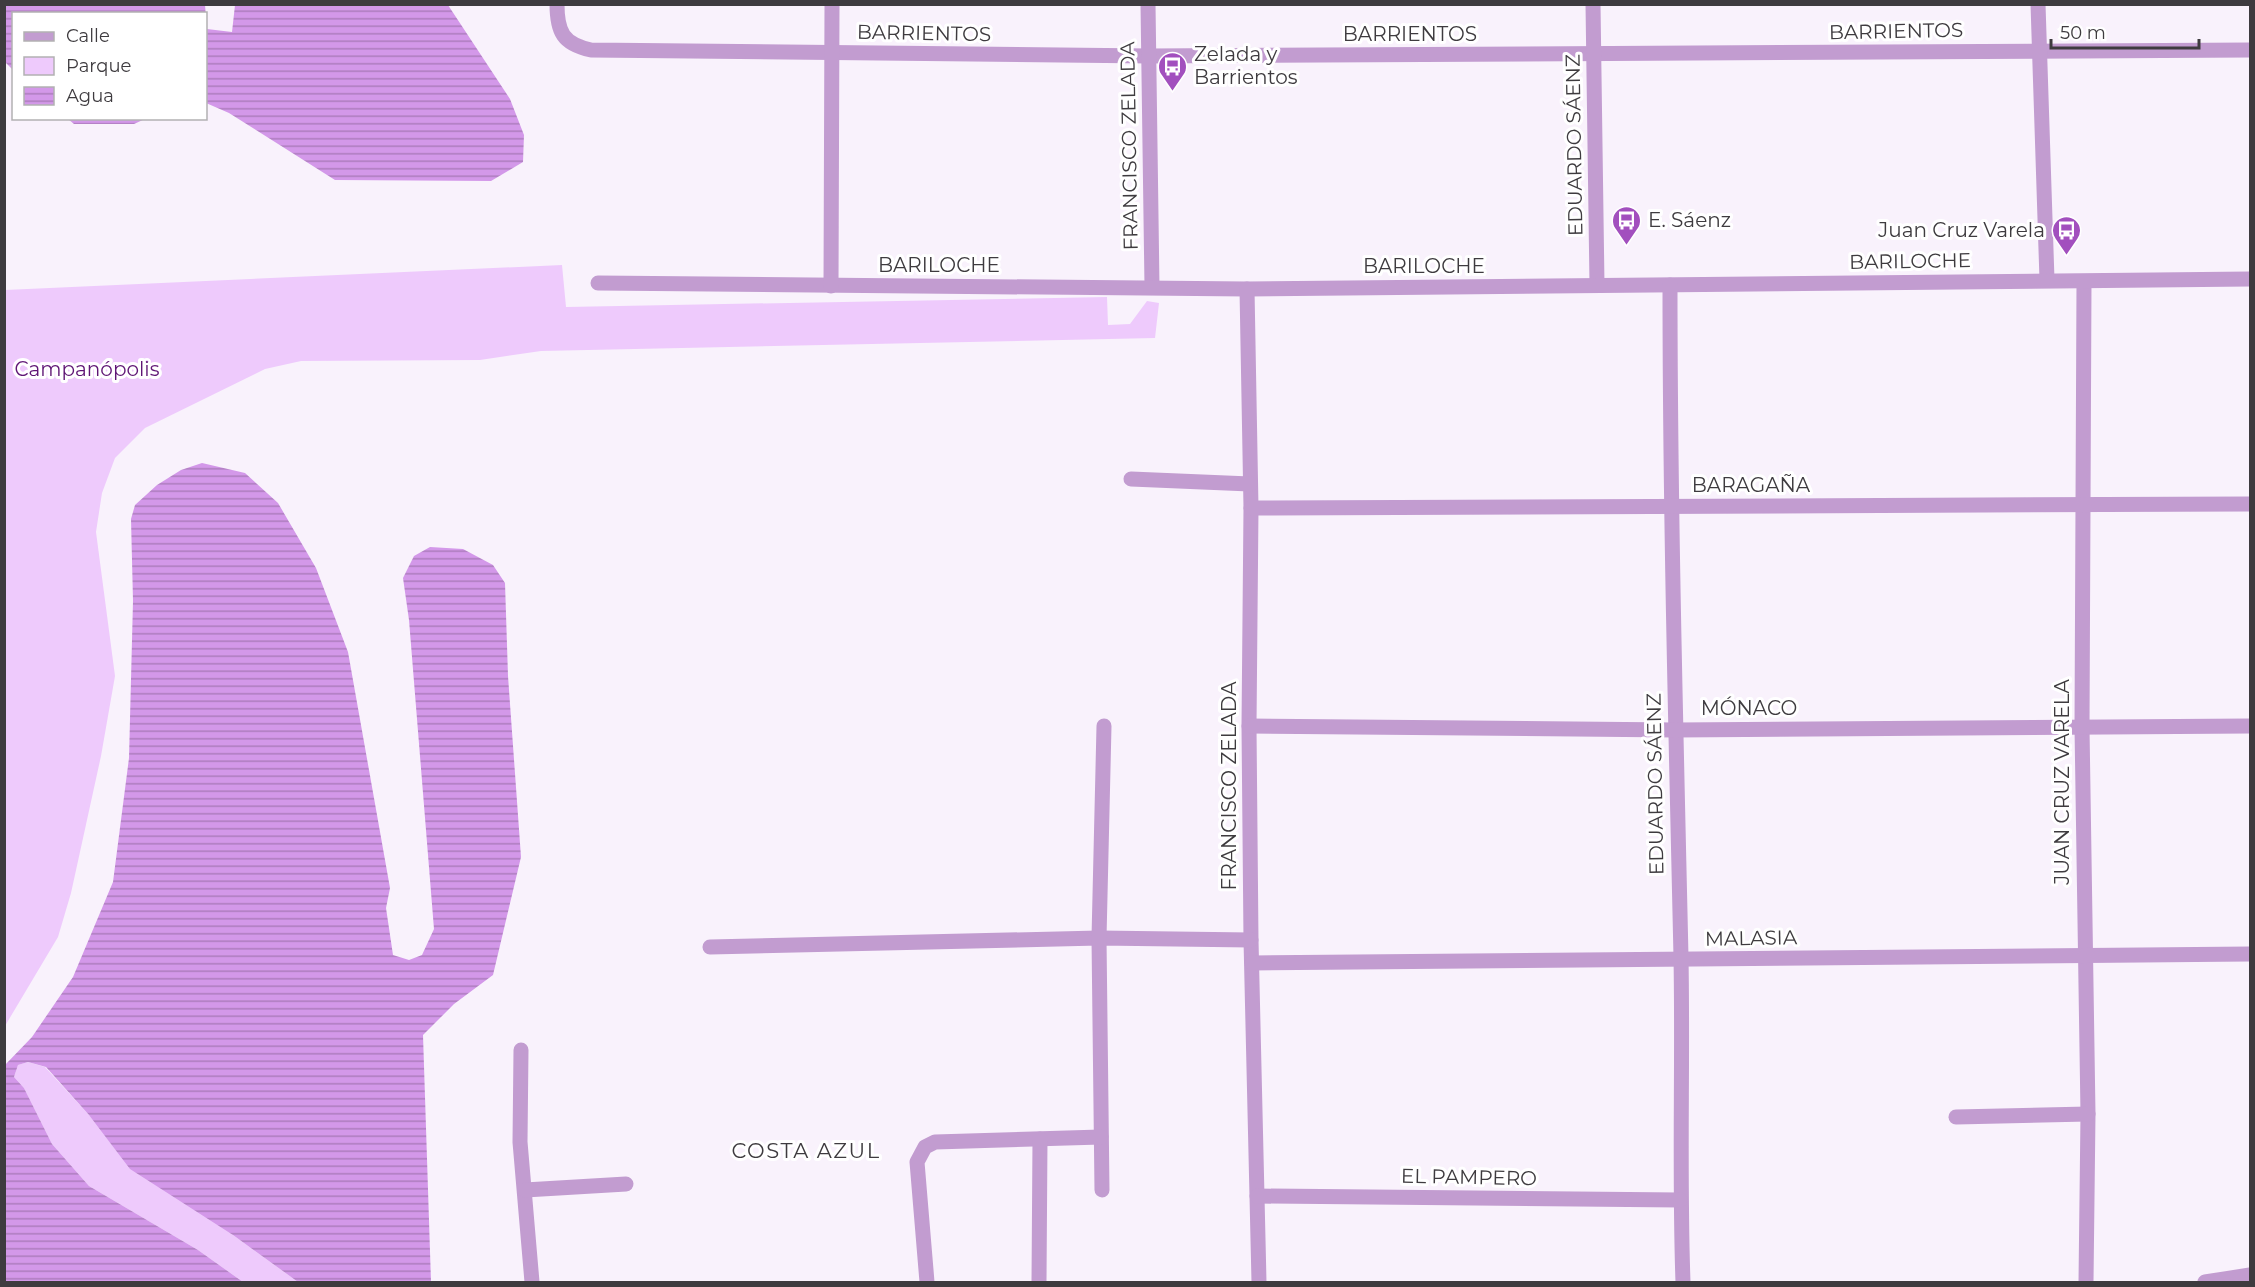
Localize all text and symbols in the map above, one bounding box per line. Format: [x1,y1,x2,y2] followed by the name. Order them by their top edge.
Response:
[12,12,207,120] legend
[2051,12,2200,50] scale bar
[1829,18,1963,44] street label: BARRIENTOS
[857,20,991,46] street label: BARRIENTOS
[1343,22,1477,46] street label: BARRIENTOS
[2060,22,2106,44] text: 50 m
[66,25,110,47] text: Calle
[1115,41,1143,251] street label: FRANCISCO ZELADA
[1194,42,1298,89] place label: Zelada y Barrientos
[1157,50,1189,92] bus stop icon: Zelada y Barrientos
[1560,54,1588,236] street label: EDUARDO SÁENZ
[66,55,132,77] text: Parque
[66,85,114,107] text: Agua
[1611,204,1643,246] bus stop icon: E. Sáenz
[1648,208,1731,232] place label: E. Sáenz
[2050,214,2082,256] bus stop icon: Juan Cruz Varela
[1877,218,2045,242] place label: Juan Cruz Varela
[1849,248,1971,274] street label: BARILOCHE
[878,253,1000,277] street label: BARILOCHE
[1363,254,1485,278] street label: BARILOCHE
[14,357,160,381] park label: Campanópolis
[1692,473,1811,497] street label: BARAGAÑA
[2050,679,2074,886] street label: JUAN CRUZ VARELA
[1217,681,1241,890] street label: FRANCISCO ZELADA
[1641,693,1669,875] street label: EDUARDO SÁENZ
[1701,696,1797,720] street label: MÓNACO
[1705,925,1798,951] street label: MALASIA
[731,1138,881,1163] district label: COSTA AZUL
[1401,1164,1537,1190] street label: EL PAMPERO

